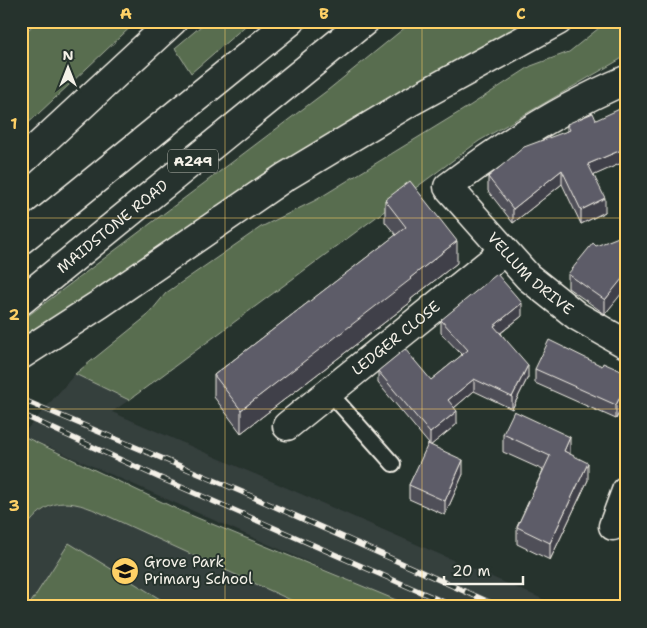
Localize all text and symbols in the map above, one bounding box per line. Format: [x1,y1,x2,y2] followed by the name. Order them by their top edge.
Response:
[120,3,132,24] text: A
[319,3,329,24] text: B
[516,3,526,24] text: C
[42,42,92,92] north arrow
[62,46,74,64] text: N
[10,113,18,134] text: 1
[168,150,218,172] road number: A249
[53,175,172,278] street label: MAIDSTONE ROAD
[483,228,578,319] street label: VELLUM DRIVE
[348,296,444,380] street label: LEDGER CLOSE
[8,304,20,325] text: 2
[8,495,20,516] text: 3
[144,552,253,589] place label: Grove Park Primary School
[444,553,523,585] scale bar
[110,556,140,586] school or university icon: Grove Park Primary School
[452,561,491,581] text: 20 m

